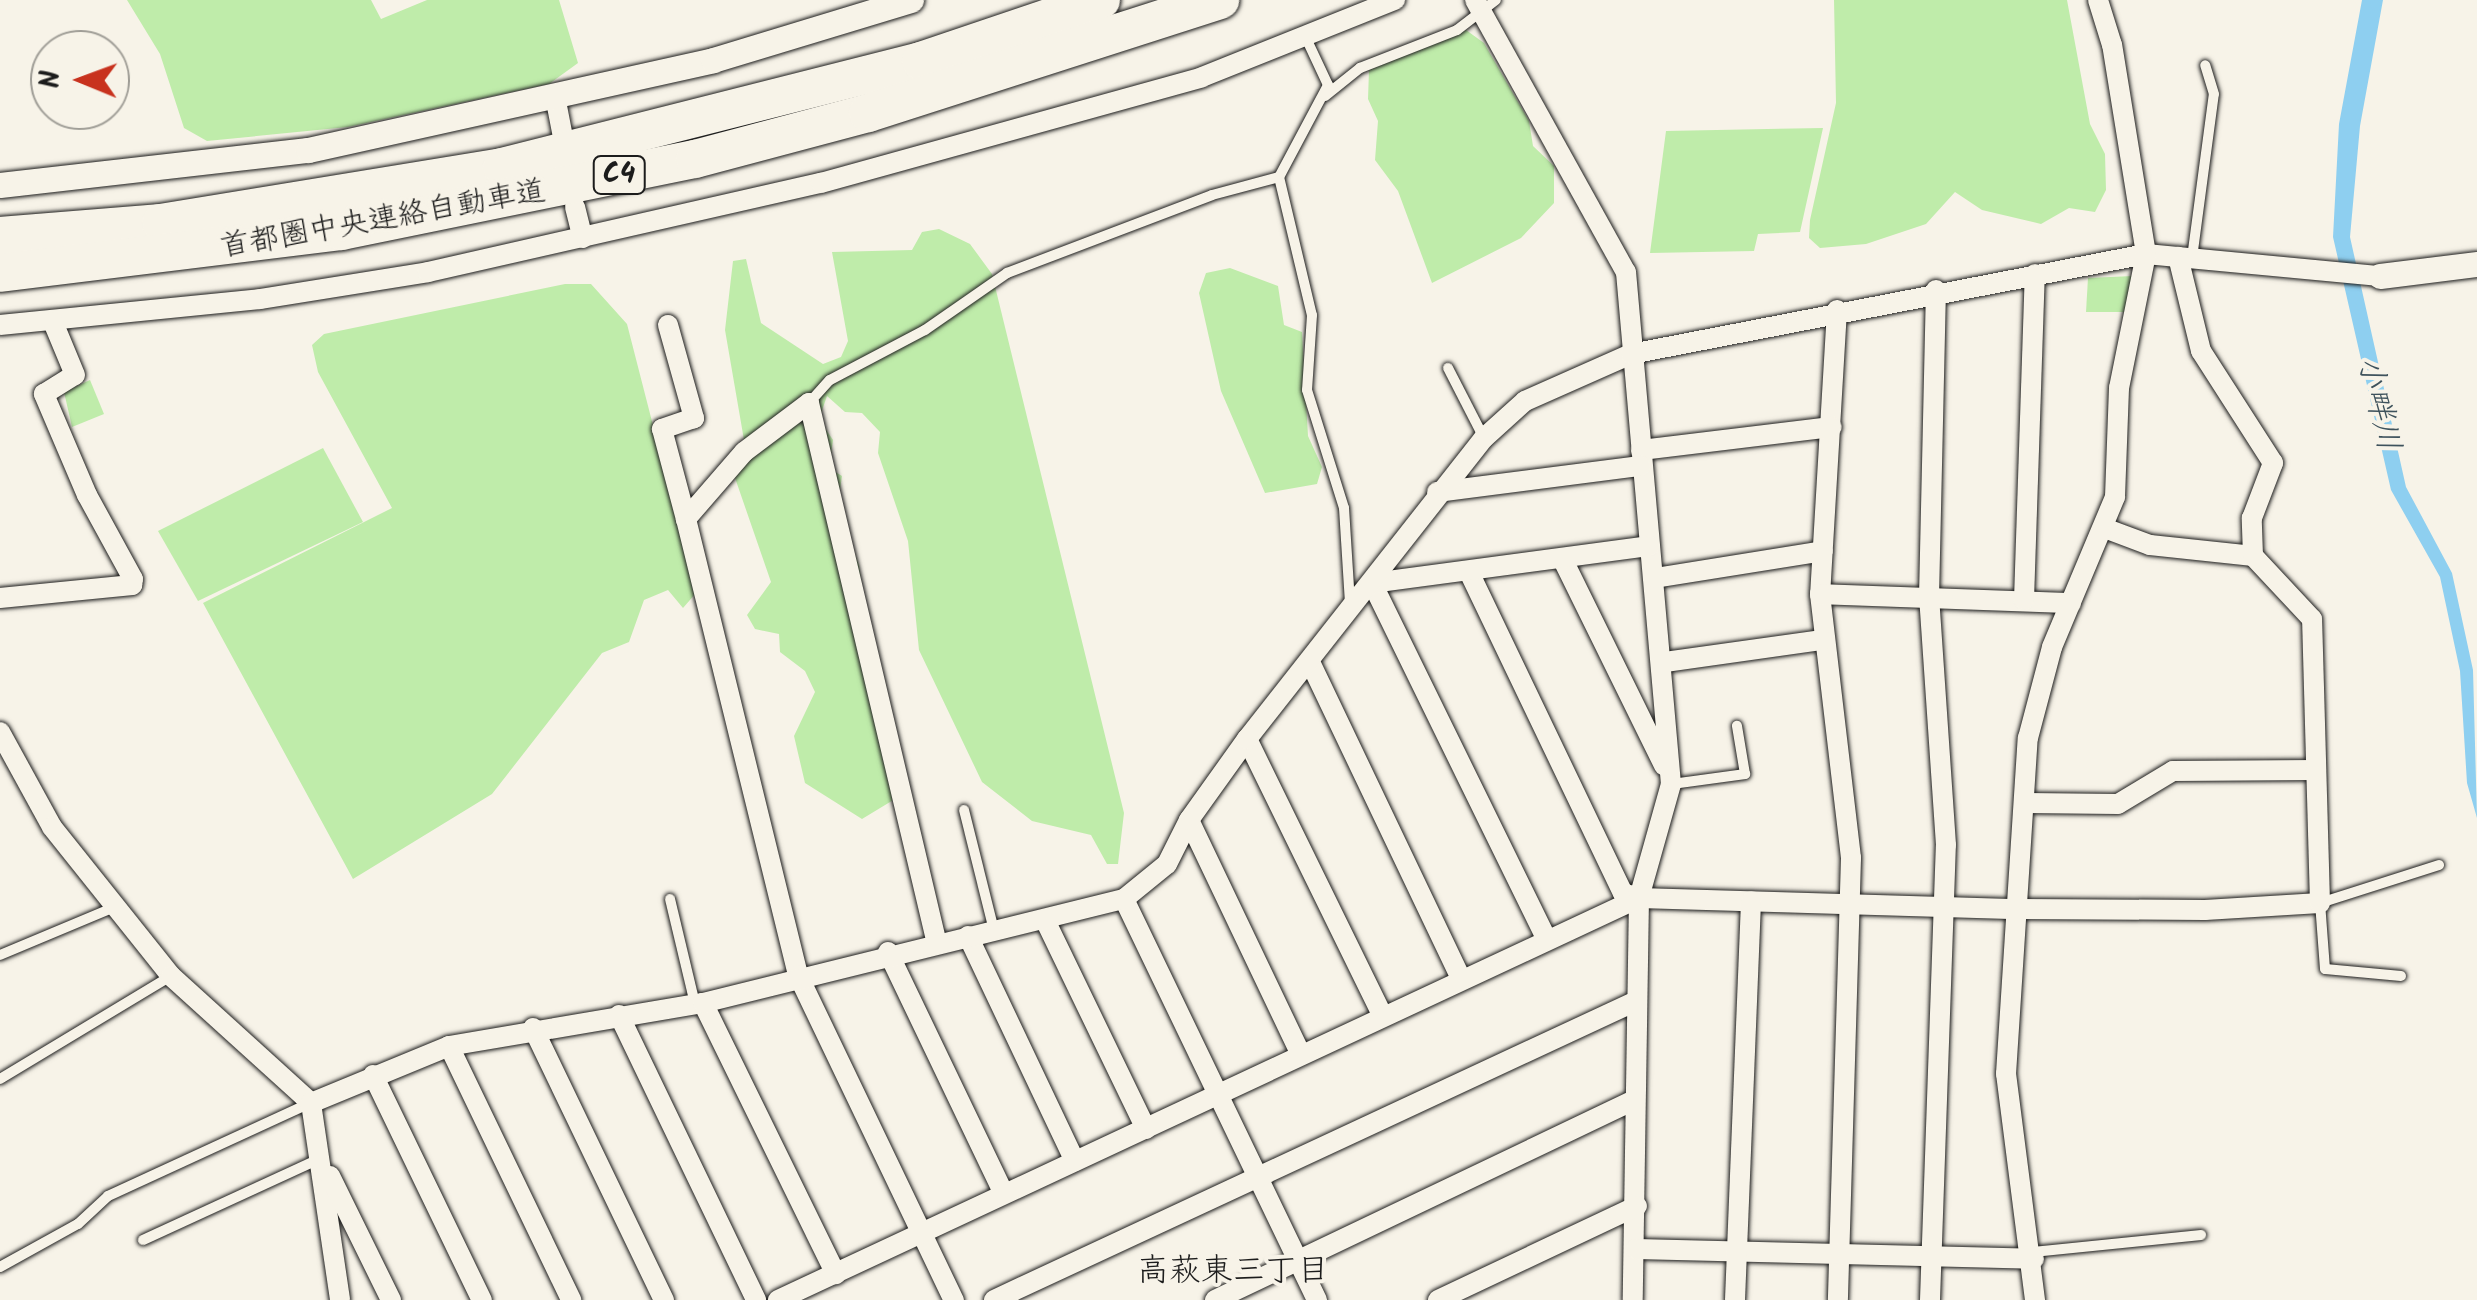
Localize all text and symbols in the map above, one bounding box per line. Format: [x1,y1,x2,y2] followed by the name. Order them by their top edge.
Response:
[30,30,130,130] north arrow
[29,70,74,89] text: N
[592,152,646,198] road number: C4
[217,174,549,266] street label: 首都圏中央連絡自動車道
[2347,353,2407,455] water label: 小畔川
[1137,1253,1329,1291] district label: 高萩東三丁目

